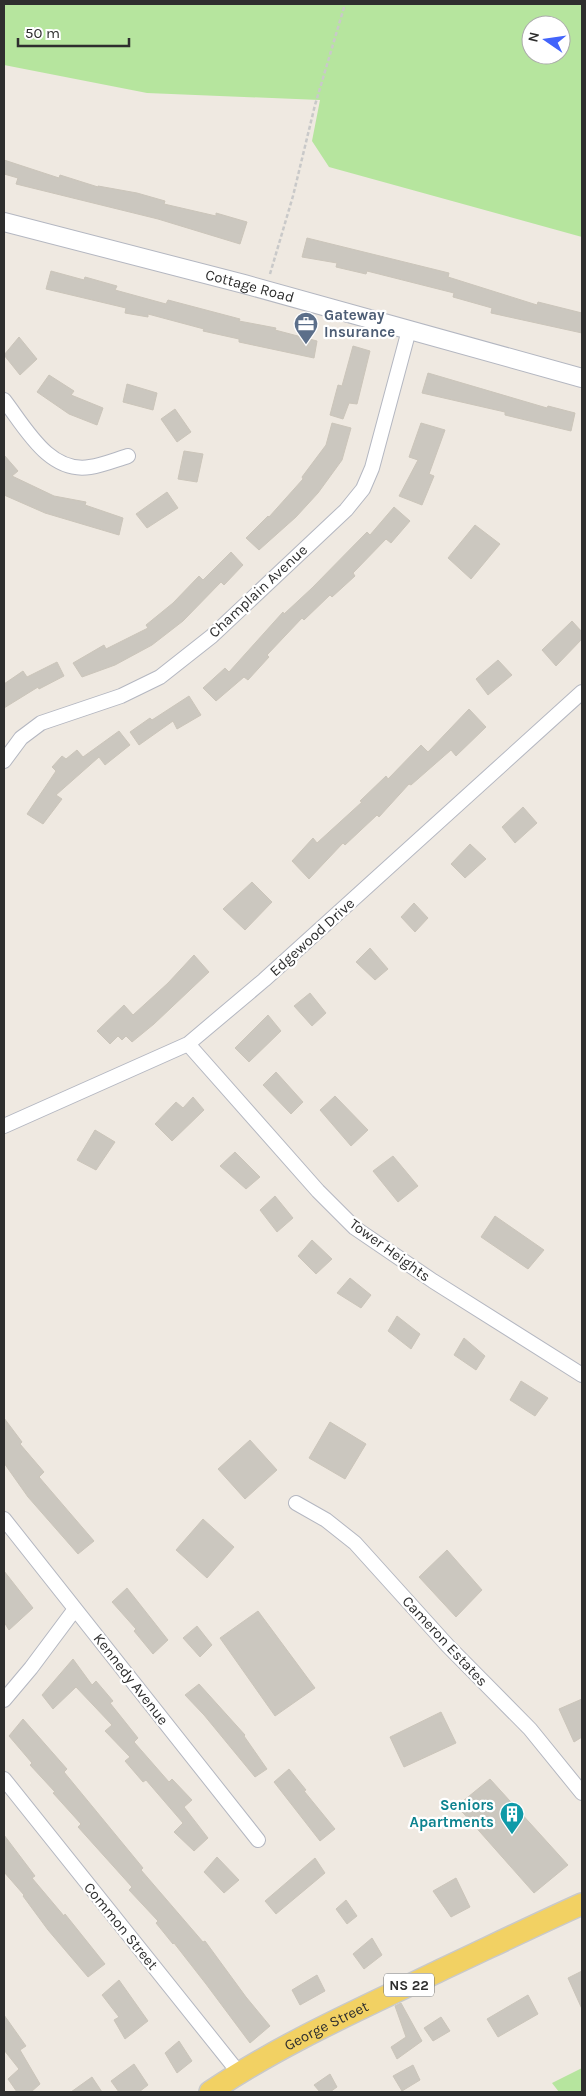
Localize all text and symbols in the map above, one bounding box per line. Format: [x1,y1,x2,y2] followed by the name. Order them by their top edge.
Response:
[18,15,129,47] scale bar
[521,15,571,65] north arrow
[25,24,60,42] text: 50 m
[524,30,543,44] text: N
[204,265,296,307] street label: Cottage Road
[324,306,395,341] place label: Gateway Insurance
[293,311,319,345] office icon: Gateway Insurance
[205,541,311,641] street label: Champlain Avenue
[266,894,358,980] street label: Edgewood Drive
[346,1215,434,1285] street label: Tower Heights
[399,1592,491,1690] street label: Cameron Estates
[90,1630,172,1728] street label: Kennedy Avenue
[410,1796,494,1831] place label: Seniors Apartments
[499,1801,525,1835] building icon: Seniors Apartments
[80,1879,162,1974] street label: Common Street
[384,1974,434,1996] road number: NS 22
[281,1997,372,2054] street label: George Street

